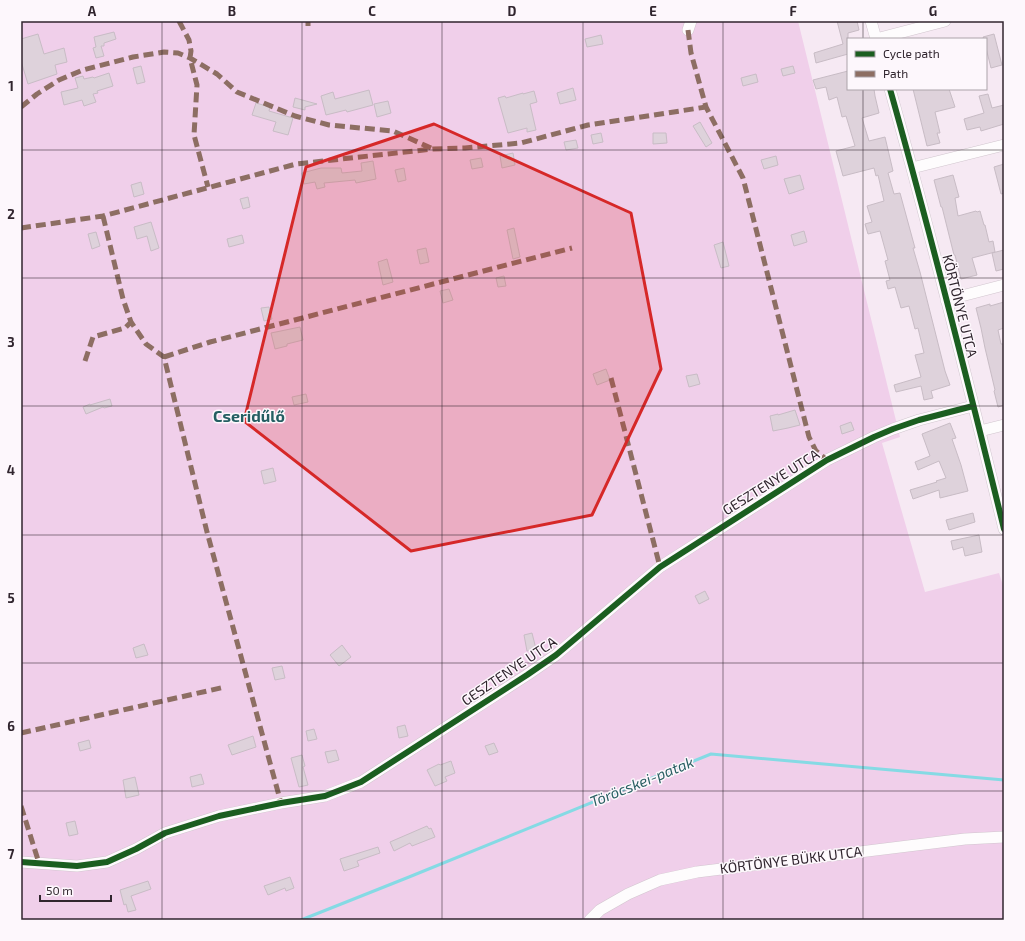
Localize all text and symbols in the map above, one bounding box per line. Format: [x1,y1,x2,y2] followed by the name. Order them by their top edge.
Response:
[88,3,97,19] text: A
[228,3,236,19] text: B
[368,3,376,19] text: C
[508,3,517,19] text: D
[649,3,657,19] text: E
[789,3,797,19] text: F
[929,3,937,19] text: G
[847,38,987,90] legend
[883,46,940,60] text: Cycle path
[883,66,908,80] text: Path
[8,78,14,94] text: 1
[7,206,15,222] text: 2
[939,252,982,360] street label: KÖRTÖNYE UTCA
[7,334,15,350] text: 3
[213,406,285,425] district label: Cseridűlő
[719,445,823,518] street label: GESZTENYE UTCA
[7,462,15,478] text: 4
[7,590,15,606] text: 5
[458,632,560,709] street label: GESZTENYE UTCA
[7,718,15,734] text: 6
[587,752,696,810] water label: Töröcskei-patak
[719,842,863,877] street label: KÖRTÖNYE BÜKK UTCA
[8,846,15,862] text: 7
[40,877,111,903] scale bar
[46,883,73,897] text: 50 m

